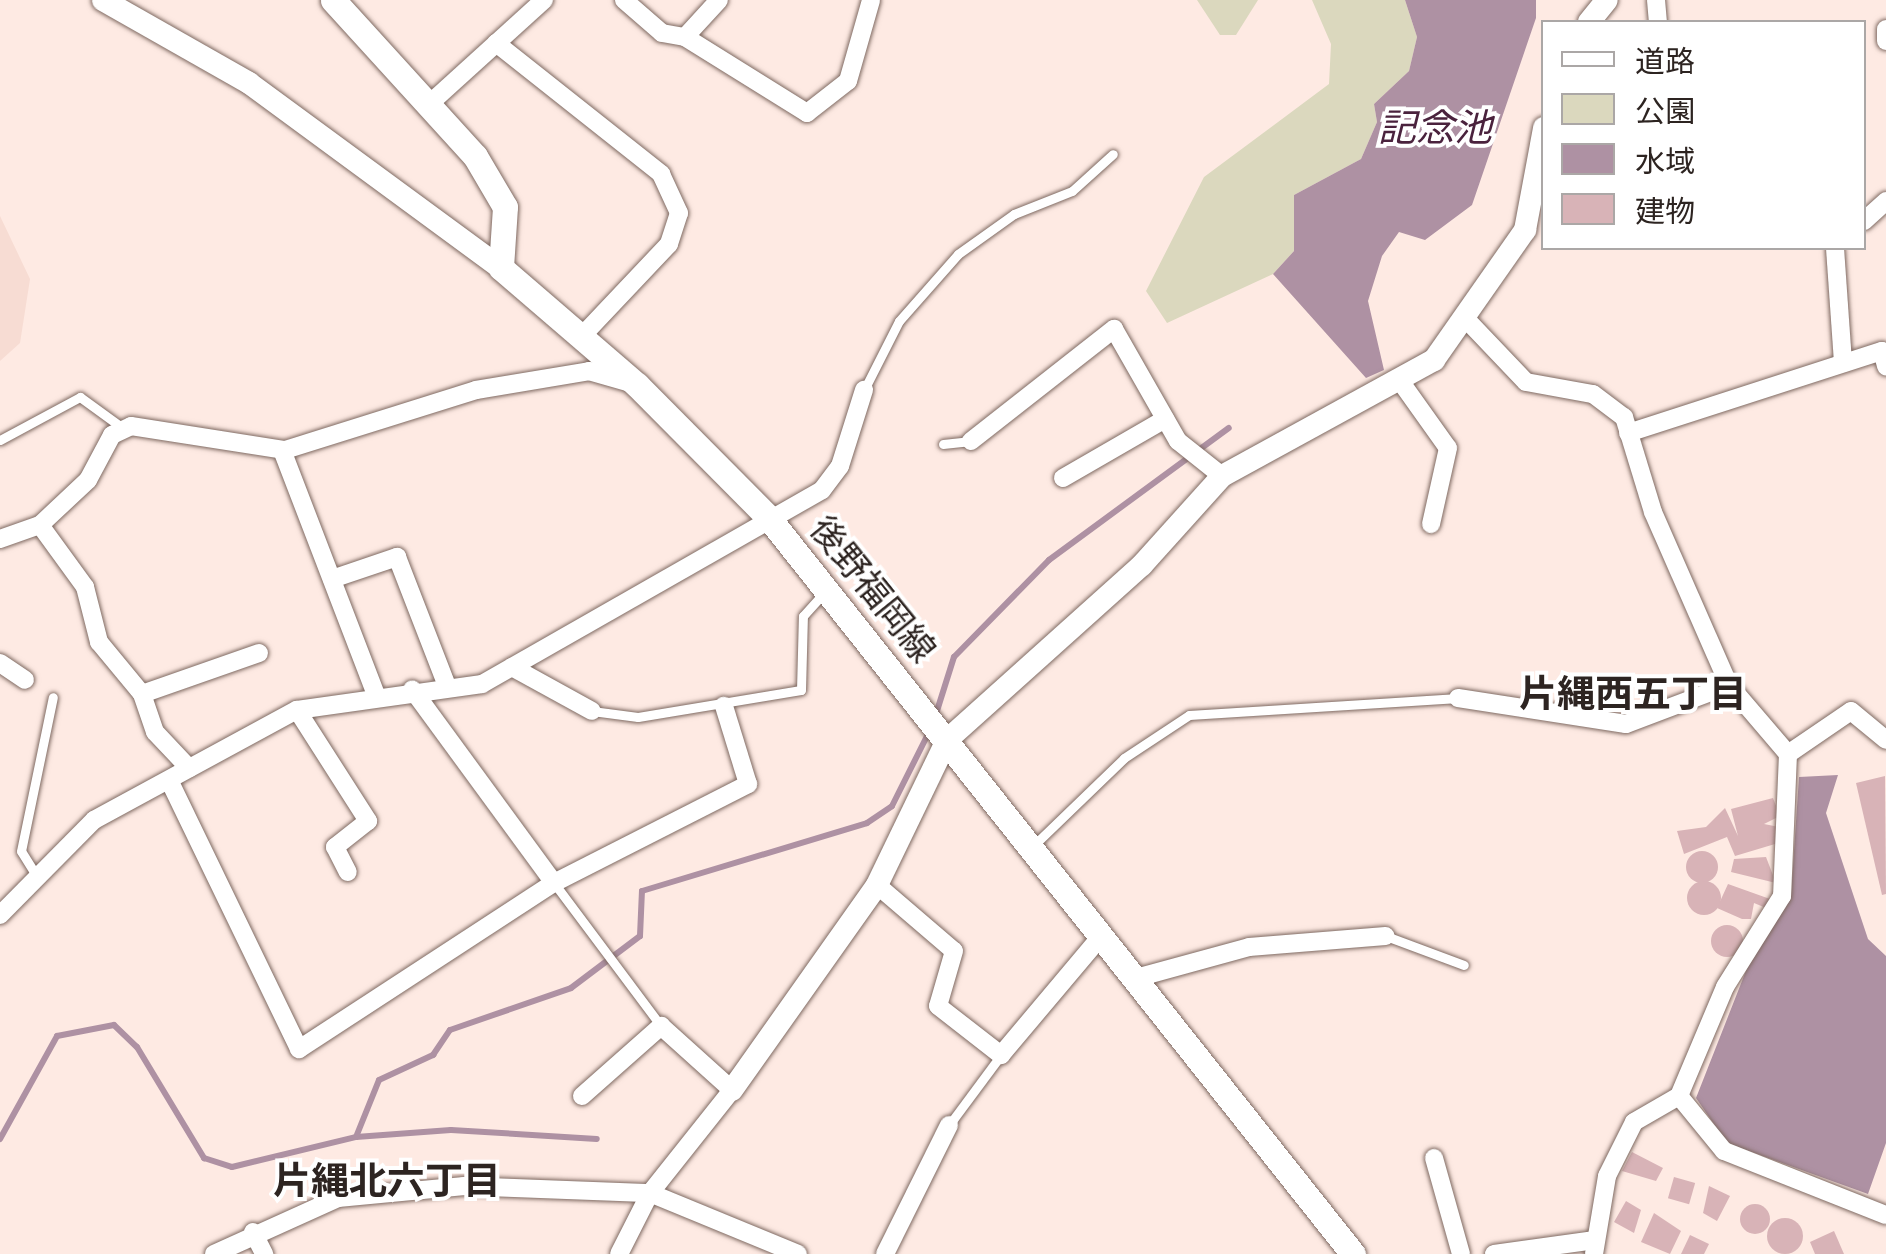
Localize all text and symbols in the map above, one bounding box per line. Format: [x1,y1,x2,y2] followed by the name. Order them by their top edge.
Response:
[1541,20,1866,250] legend
[1635,44,1695,79] text: 道路
[1635,94,1695,129] text: 公園
[1378,106,1492,152] water label: 記念池
[1635,144,1695,179] text: 水域
[1635,194,1695,229] text: 建物
[801,509,943,671] street label: 後野福岡線
[1519,672,1747,718] district label: 片縄西五丁目
[273,1159,501,1205] district label: 片縄北六丁目

